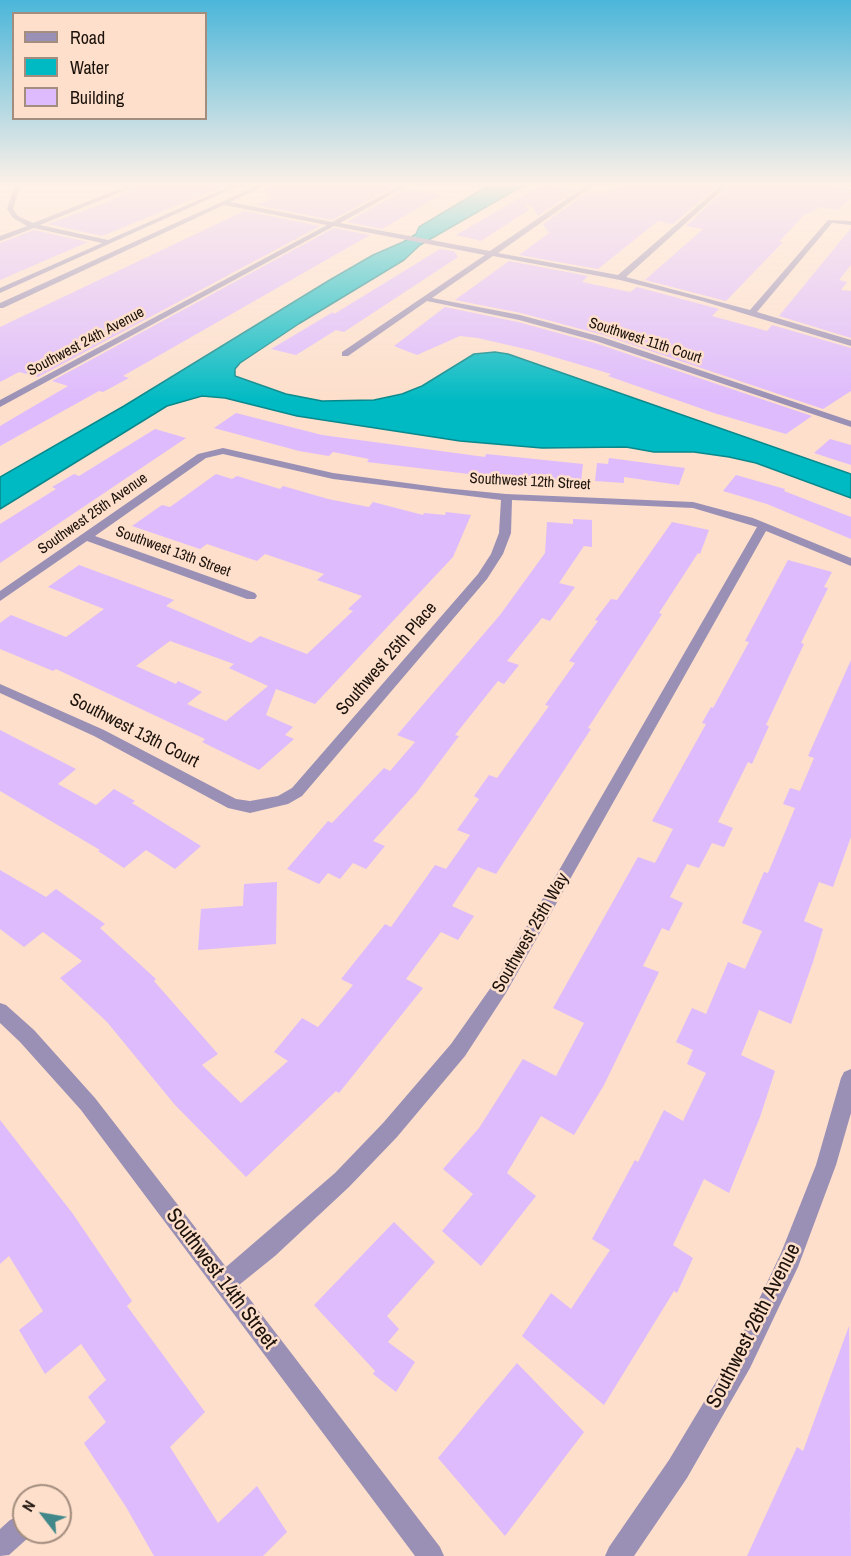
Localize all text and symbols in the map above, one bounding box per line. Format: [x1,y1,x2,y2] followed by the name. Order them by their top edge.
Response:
[12,12,207,120] legend
[70,25,105,50] text: Road
[70,55,109,80] text: Water
[70,85,124,110] text: Building
[25,304,147,380] street label: Southwest 24th Avenue
[586,314,704,368] street label: Southwest 11th Court
[35,469,151,559] street label: Southwest 25th Avenue
[469,470,591,494] street label: Southwest 12th Street
[113,523,233,581] street label: Southwest 13th Street
[332,598,442,720] street label: Southwest 25th Place
[66,689,202,773] street label: Southwest 13th Court
[488,869,574,997] street label: Southwest 25th Way
[160,1204,282,1354] street label: Southwest 14th Street
[702,1239,806,1413] street label: Southwest 26th Avenue
[12,1484,72,1544] north arrow
[16,1496,40,1515] text: N

